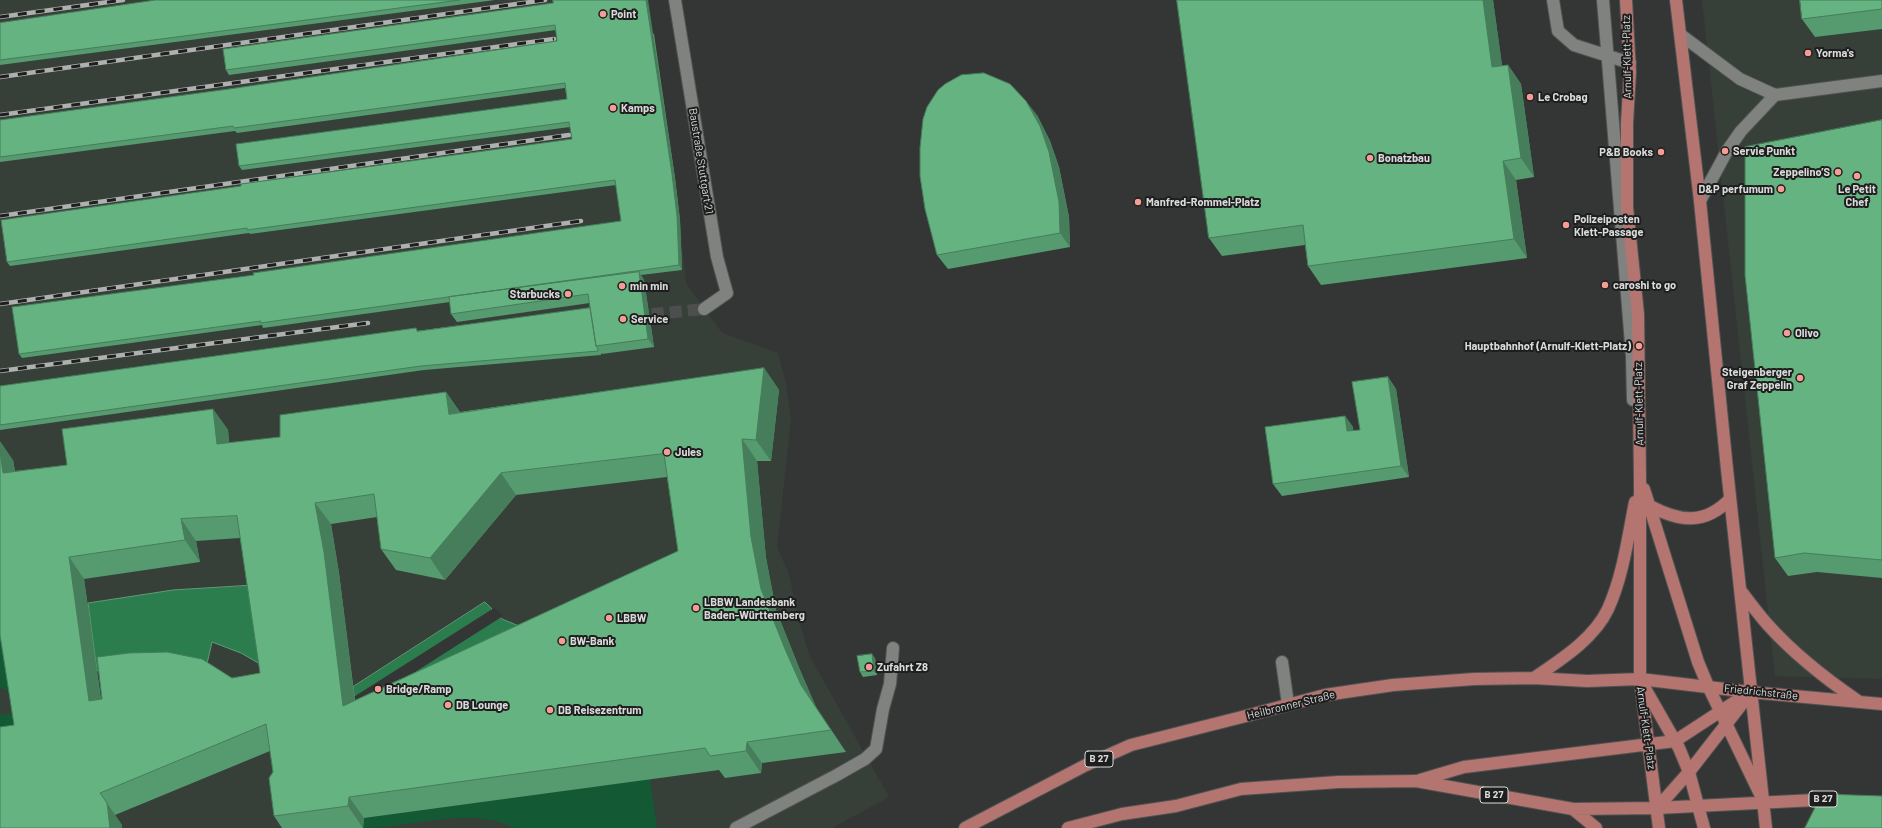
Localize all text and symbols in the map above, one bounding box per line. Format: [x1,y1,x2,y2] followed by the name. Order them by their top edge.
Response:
[611,7,636,21] place label: Point
[598,9,608,19] marker: Point
[1620,15,1634,99] street label: Arnulf-Klett-Platz
[1816,46,1854,60] place label: Yorma's
[1803,48,1813,58] marker: Yorma's
[1538,90,1588,104] place label: Le Crobag
[1525,92,1535,102] marker: Le Crobag
[621,101,655,115] place label: Kamps
[608,103,618,113] marker: Kamps
[686,107,716,215] street label: Baustraße Stuttgart 21
[1733,144,1795,158] place label: Servie Punkt
[1599,145,1653,159] place label: P&B Books
[1720,146,1730,156] marker: Servie Punkt
[1656,147,1666,157] marker: P&B Books
[1378,151,1430,165] place label: Bonatzbau
[1365,153,1375,163] marker: Bonatzbau
[1773,165,1830,179] place label: Zeppelino’S
[1833,167,1843,177] marker: Zeppelino’S
[1852,171,1862,181] marker: Le Petit Chef
[1699,182,1773,196] place label: D&P perfumum
[1838,182,1876,208] place label: Le Petit Chef
[1776,184,1786,194] marker: D&P perfumum
[1146,195,1259,209] place label: Manfred-Rommel-Platz
[1133,197,1143,207] marker: Manfred-Rommel-Platz
[1574,212,1643,238] place label: Polizeiposten Klett-Passage
[1561,220,1571,230] marker: Polizeiposten Klett-Passage
[1613,278,1676,292] place label: caroshi to go
[630,279,668,293] place label: min min
[1600,280,1610,290] marker: caroshi to go
[617,281,627,291] marker: min min
[510,287,560,301] place label: Starbucks
[563,289,573,299] marker: Starbucks
[631,312,668,326] place label: Service
[618,314,628,324] marker: Service
[1795,326,1819,340] place label: Olivo
[1782,328,1792,338] marker: Olivo
[1465,339,1631,353] place label: Hauptbahnhof (Arnulf-Klett-Platz)
[1634,341,1644,351] marker: Hauptbahnhof (Arnulf-Klett-Platz)
[1632,362,1646,446] street label: Arnulf-Klett-Platz
[1722,365,1792,391] place label: Steigenberger Graf Zeppelin
[1795,373,1805,383] marker: Steigenberger Graf Zeppelin
[675,445,702,459] place label: Jules
[662,447,672,457] marker: Jules
[704,595,805,621] place label: LBBW Landesbank Baden-Württemberg
[691,603,701,613] marker: LBBW Landesbank Baden-Württemberg
[617,611,646,625] place label: LBBW
[604,613,614,623] marker: LBBW
[570,634,614,648] place label: BW-Bank
[557,636,567,646] marker: BW-Bank
[877,660,928,674] place label: Zufahrt Z8
[864,662,874,672] marker: Zufahrt Z8
[386,682,451,696] place label: Bridge/Ramp
[1723,682,1799,702] street label: Friedrichstraße
[373,684,383,694] marker: Bridge/Ramp
[1634,686,1658,770] street label: Arnulf-Klett-Platz
[1246,688,1336,722] street label: Heilbronner Straße
[456,698,508,712] place label: DB Lounge
[443,700,453,710] marker: DB Lounge
[558,703,641,717] place label: DB Reisezentrum
[545,705,555,715] marker: DB Reisezentrum
[1085,751,1113,767] road number: B 27
[1480,787,1508,803] road number: B 27
[1809,791,1837,807] road number: B 27

